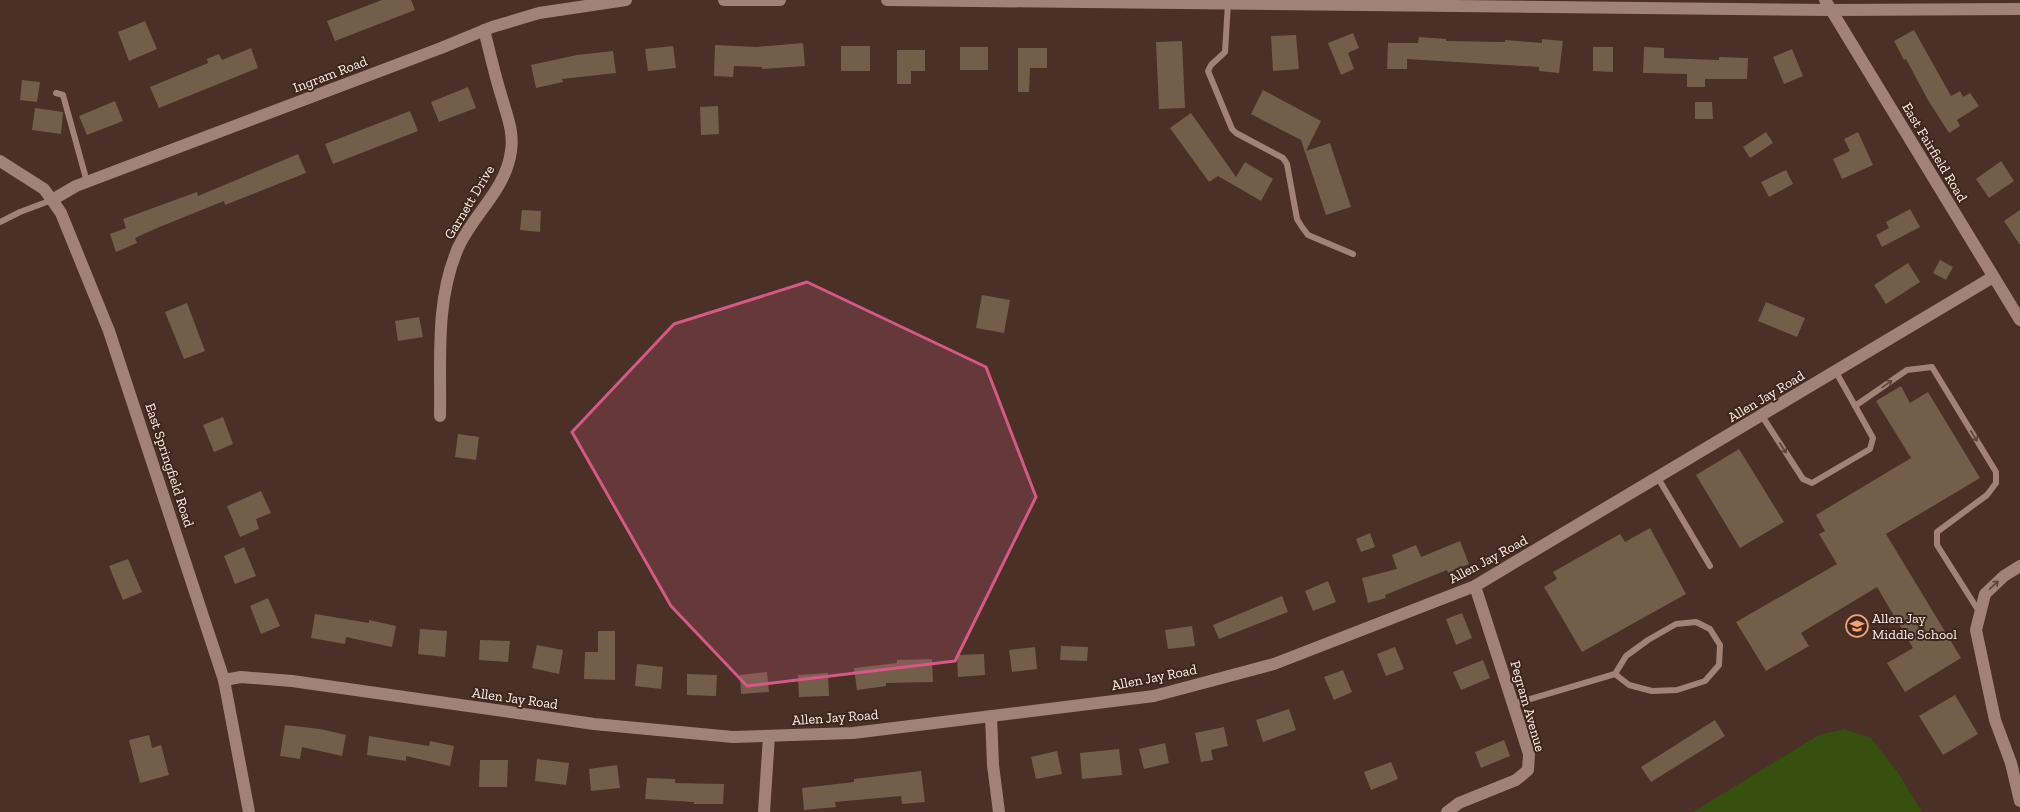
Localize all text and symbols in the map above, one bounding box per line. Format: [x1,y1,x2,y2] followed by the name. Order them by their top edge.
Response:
[291,52,370,96] street label: Ingram Road
[1898,99,1971,205] street label: East Fairfield Road
[441,162,498,242] street label: Garnett Drive
[1725,367,1808,426] street label: Allen Jay Road
[1881,379,1892,388] one-way arrow
[141,401,198,530] street label: East Springfield Road
[1970,430,1978,442] one-way arrow
[1779,443,1787,454] one-way arrow
[1446,531,1531,587] street label: Allen Jay Road
[1989,581,1999,590] one-way arrow
[1872,610,1957,643] place label: Allen Jay Middle School
[1844,613,1870,639] school or university icon: Allen Jay Middle School
[1506,659,1549,754] street label: Pegram Avenue
[1110,661,1199,694] street label: Allen Jay Road
[471,684,559,713] street label: Allen Jay Road
[791,706,879,729] street label: Allen Jay Road

